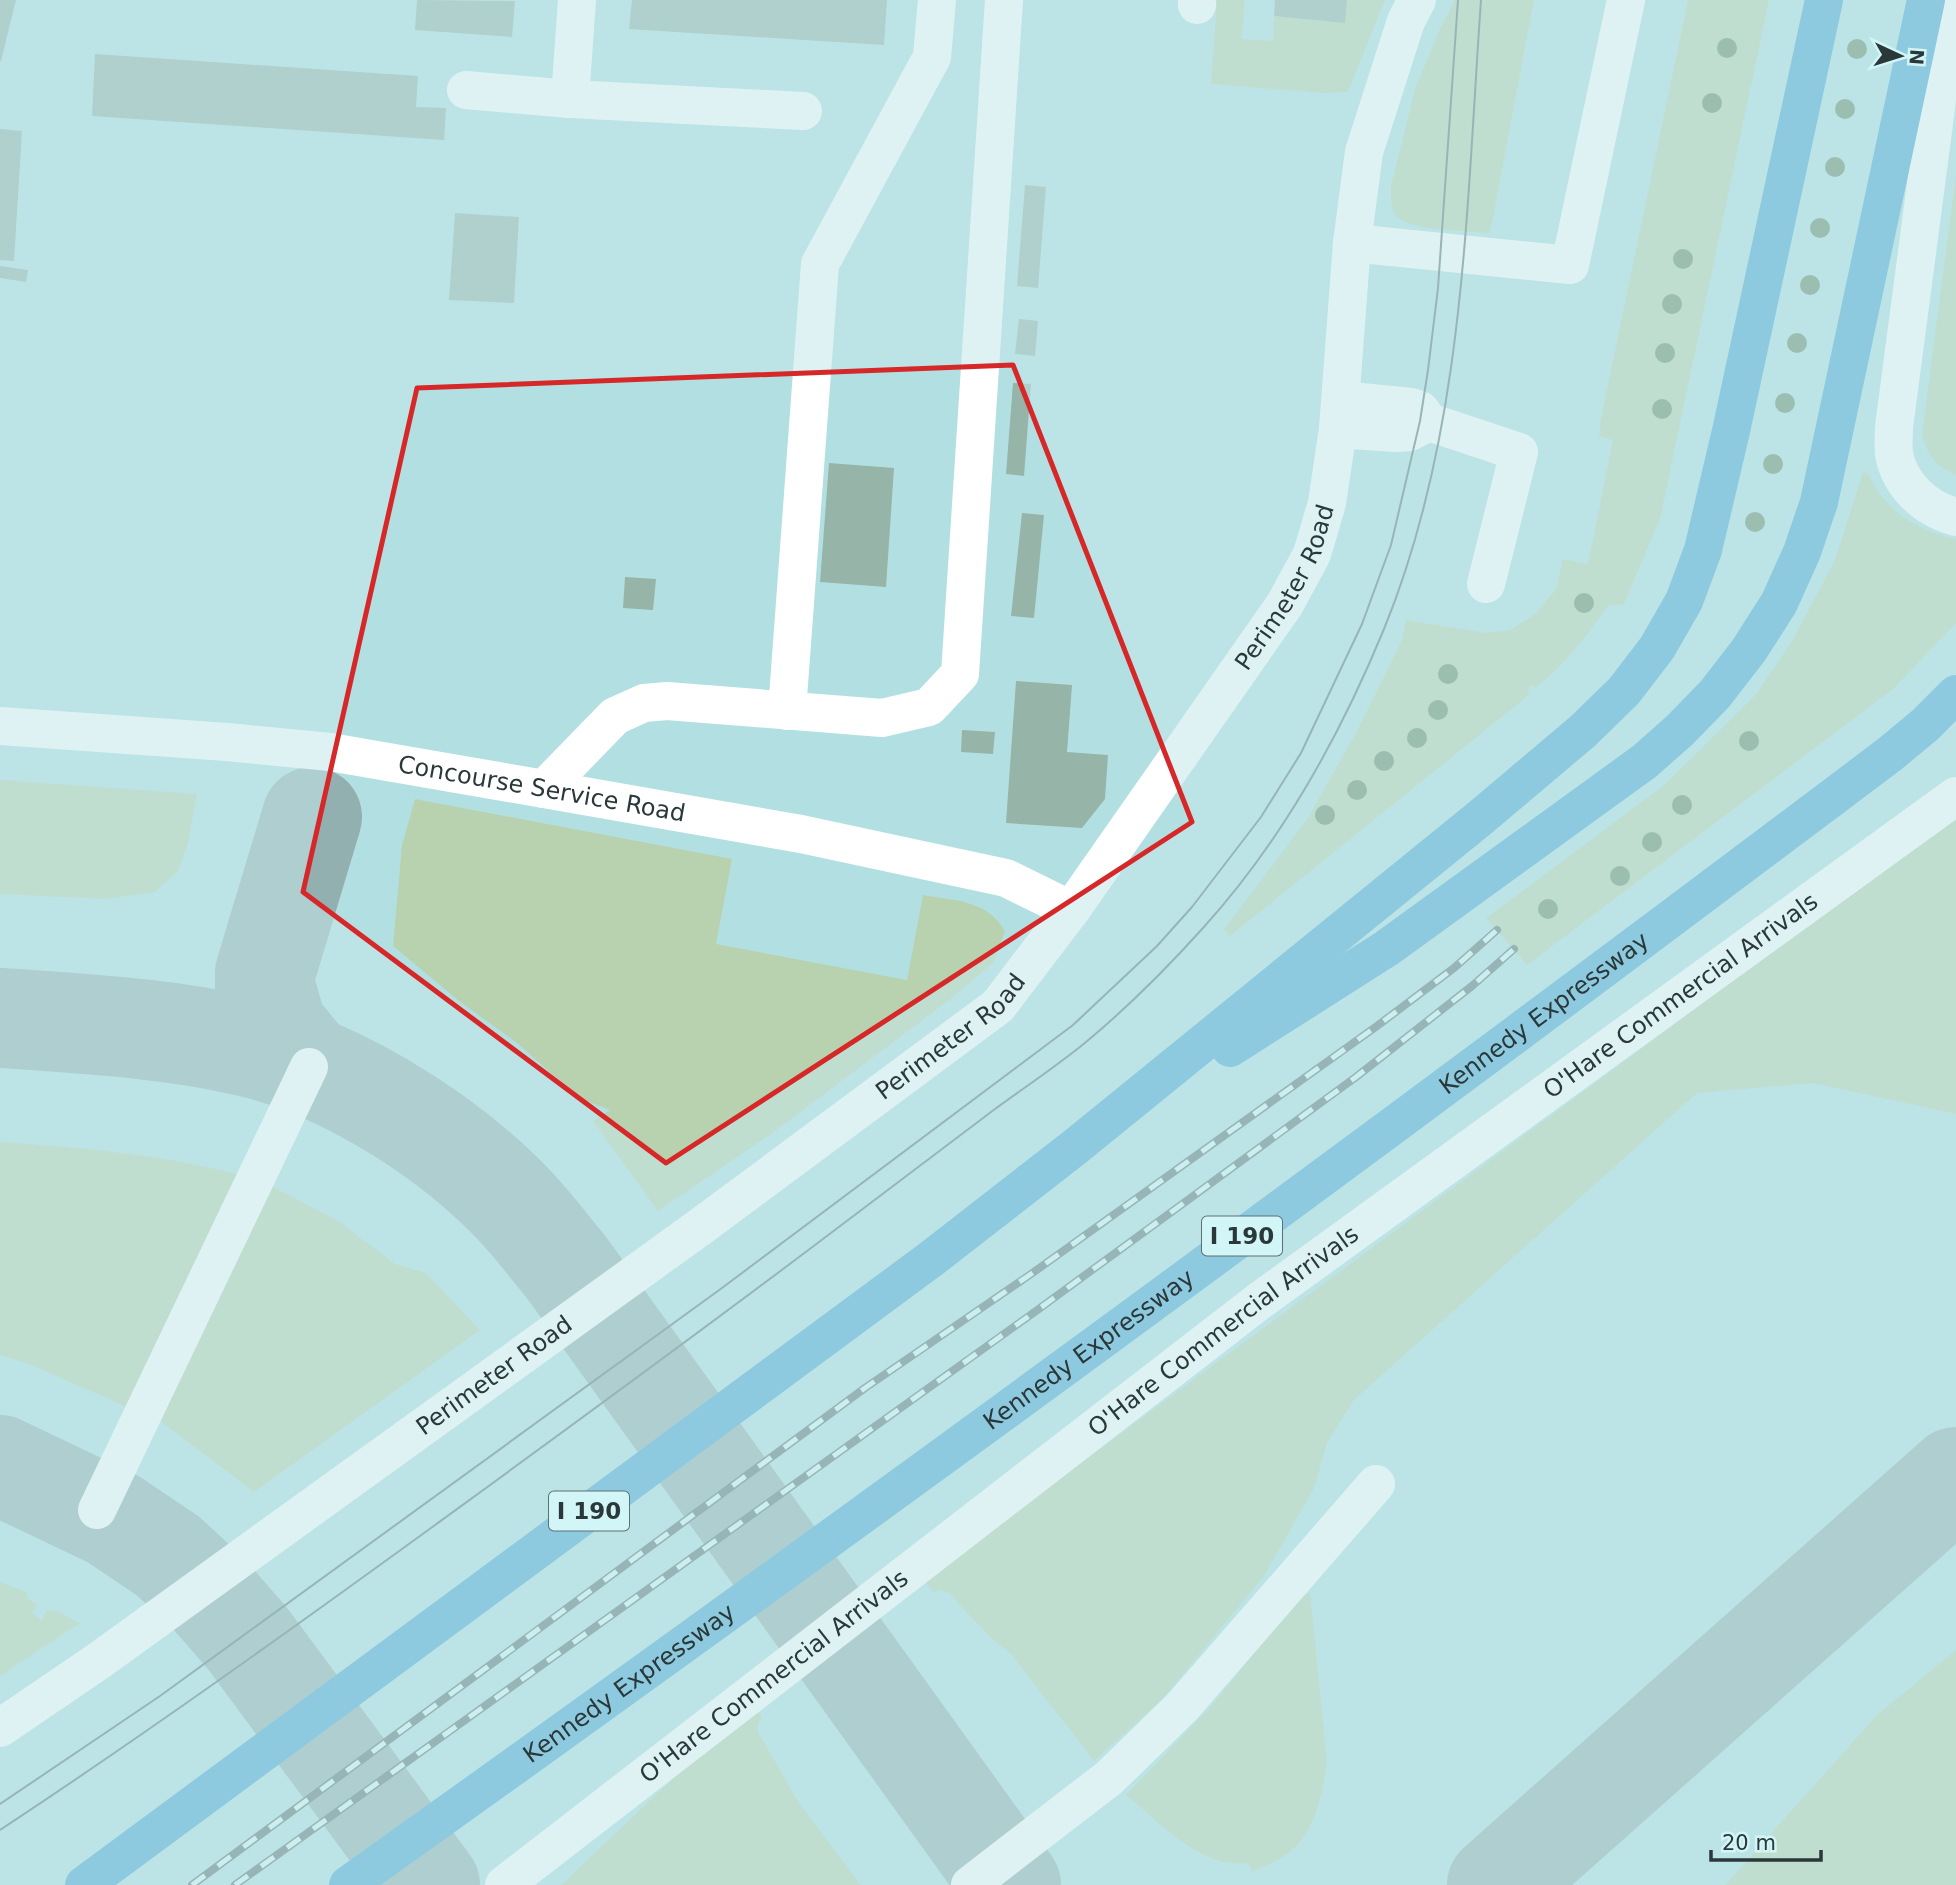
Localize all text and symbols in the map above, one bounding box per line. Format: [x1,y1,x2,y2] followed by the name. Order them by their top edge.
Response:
[1865,21,1935,91] north arrow
[1905,48,1928,66] text: N
[1229,501,1340,675] street label: Perimeter Road
[396,750,688,828] street label: Concourse Service Road
[1538,887,1823,1104] street label: O'Hare Commercial Arrivals
[1434,926,1654,1100] street label: Kennedy Expressway
[870,968,1031,1106] street label: Perimeter Road
[1202,1217,1282,1256] road number: I 190
[1083,1220,1364,1442] street label: O'Hare Commercial Arrivals
[978,1263,1199,1436] street label: Kennedy Expressway
[411,1310,577,1441] street label: Perimeter Road
[549,1492,629,1530] road number: I 190
[634,1564,914,1789] street label: O'Hare Commercial Arrivals
[518,1598,740,1769] street label: Kennedy Expressway
[1711,1818,1821,1862] scale bar
[1722,1831,1776,1855] text: 20 m

